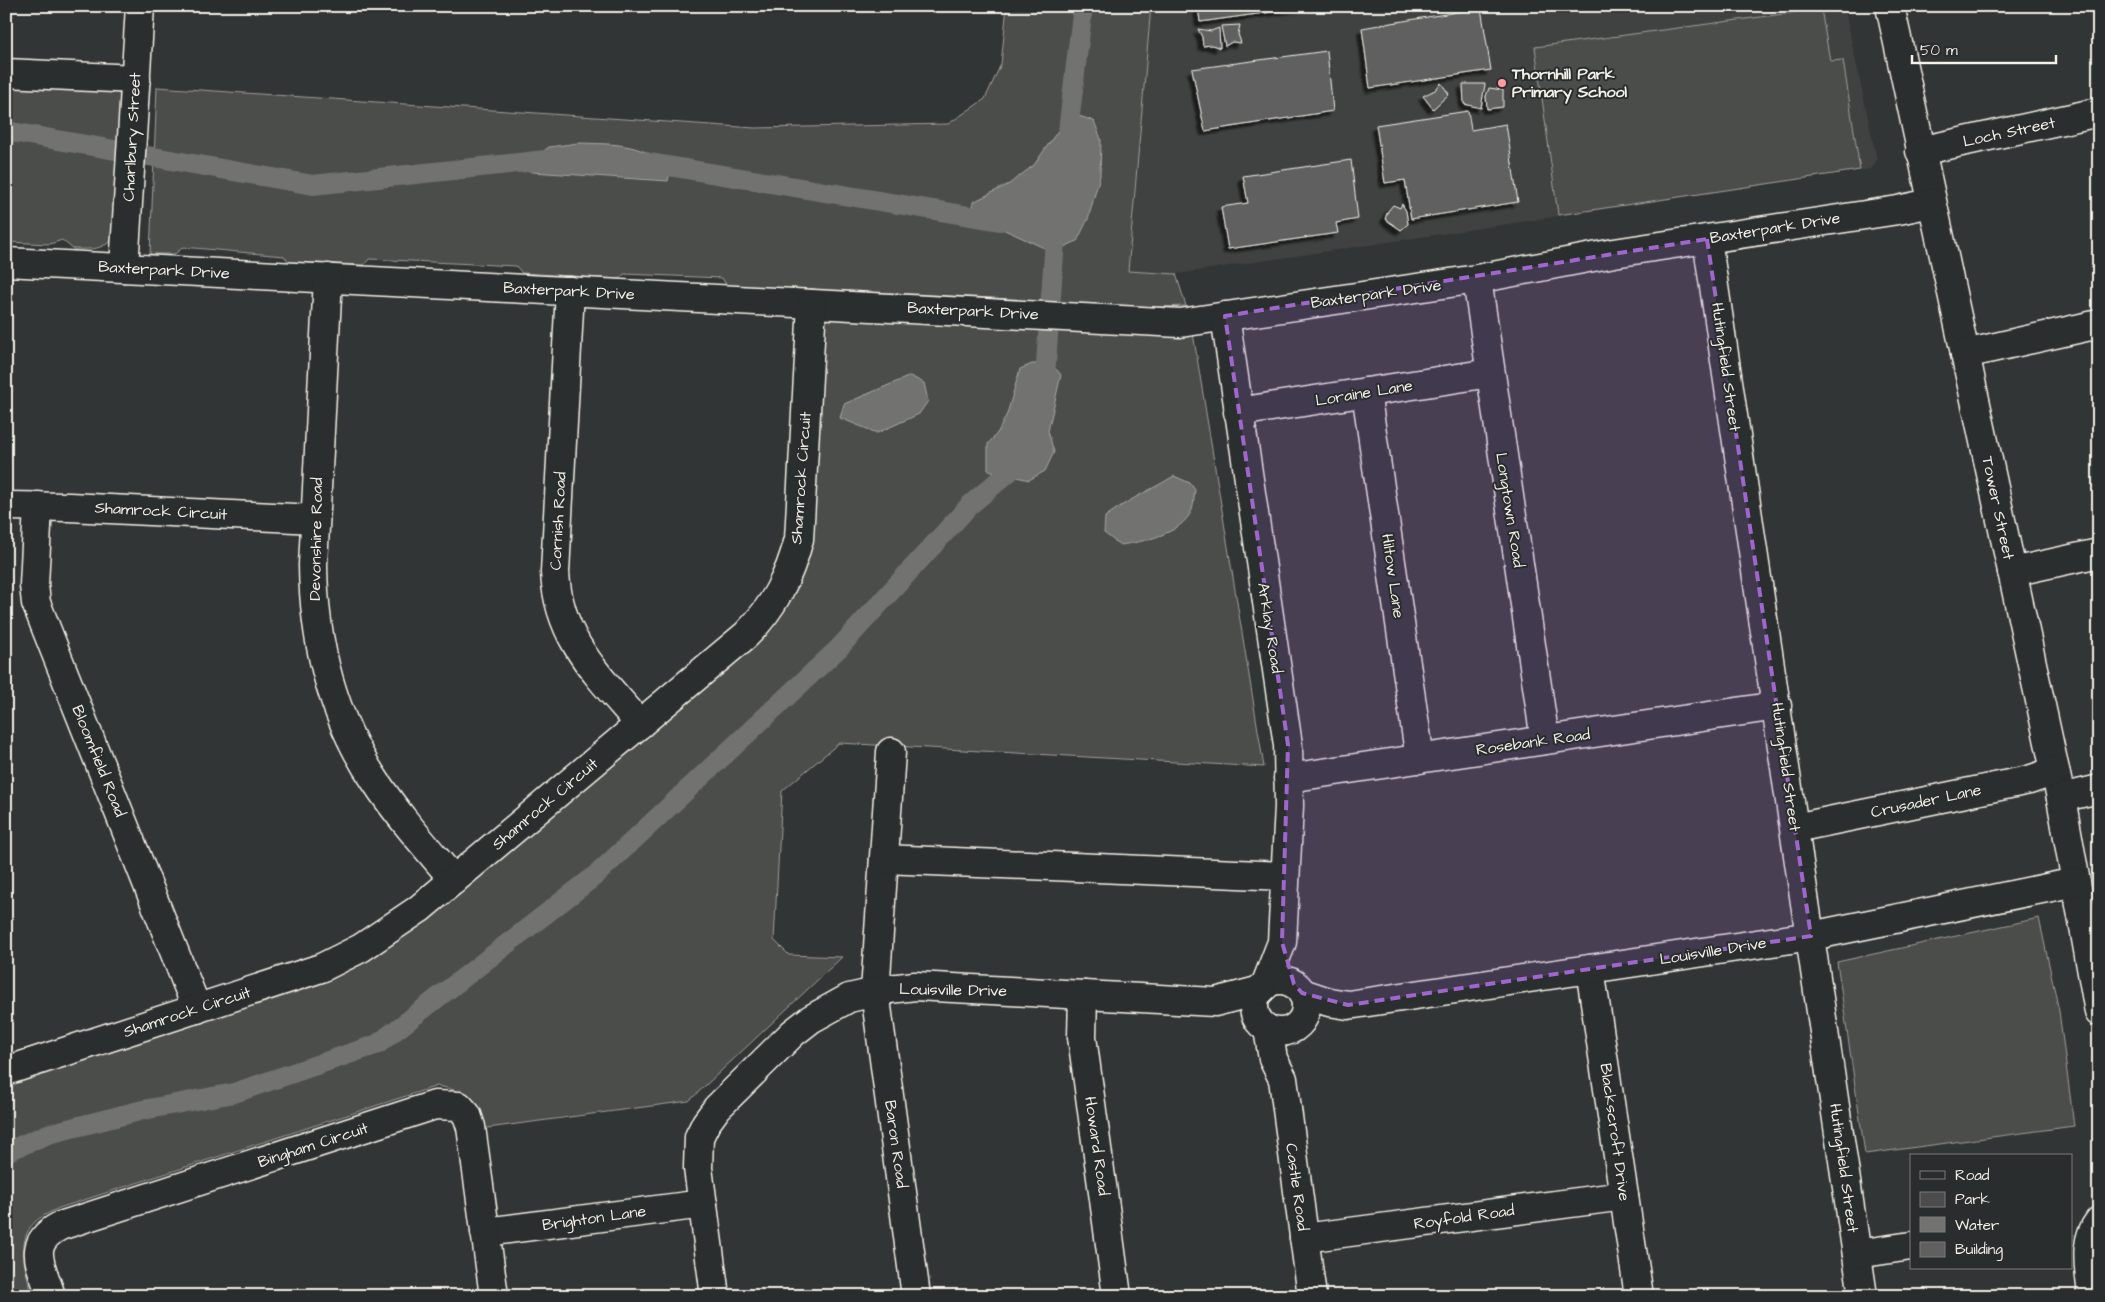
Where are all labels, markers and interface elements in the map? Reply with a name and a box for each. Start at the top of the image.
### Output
scale bar [1912,32,2056,64]
text: 50 m [1920,40,1958,61]
place label: Thornhill Park Primary School [1511,63,1627,104]
street label: Charlbury Street [118,71,147,202]
marker: Thornhill Park Primary School [1496,77,1508,89]
street label: Loch Street [1961,111,2058,153]
street label: Baxterpark Drive [1708,207,1842,249]
street label: Baxterpark Drive [98,256,231,284]
street label: Baxterpark Drive [1309,274,1443,314]
street label: Baxterpark Drive [503,277,636,305]
street label: Baxterpark Drive [907,297,1040,325]
street label: Hutingfield Street [1705,301,1746,434]
street label: Loraine Lane [1314,374,1415,412]
street label: Shamrock Circuit [785,411,817,545]
street label: Longtown Road [1489,451,1530,569]
street label: Tower Street [1976,454,2020,562]
street label: Cornish Road [544,471,572,571]
street label: Devonshire Road [304,477,328,601]
street label: Shamrock Circuit [94,497,228,525]
street label: Hiltow Lane [1376,532,1410,620]
street label: Arklay Road [1251,581,1288,675]
street label: Hutingfield Street [1765,701,1806,834]
street label: Bloomfield Road [67,702,131,820]
street label: Rosebank Road [1474,723,1592,761]
street label: Shamrock Circuit [487,753,603,855]
street label: Crusader Lane [1869,778,1984,823]
street label: Louisville Drive [1658,932,1768,970]
street label: Louisville Drive [899,978,1008,1002]
street label: Shamrock Circuit [120,981,254,1043]
street label: Blackscroft Drive [1594,1062,1636,1203]
street label: Howard Road [1079,1095,1115,1197]
street label: Baron Road [879,1099,913,1189]
street label: Hutingfield Street [1823,1102,1864,1235]
street label: Bingham Circuit [255,1117,372,1174]
street label: Castle Road [1280,1142,1314,1232]
legend [1910,1154,2072,1270]
text: Road [1955,1165,1990,1186]
text: Park [1955,1189,1990,1210]
street label: Royfold Road [1412,1199,1516,1236]
street label: Brighton Lane [541,1200,648,1237]
text: Water [1955,1215,1999,1236]
text: Building [1955,1239,2003,1261]

